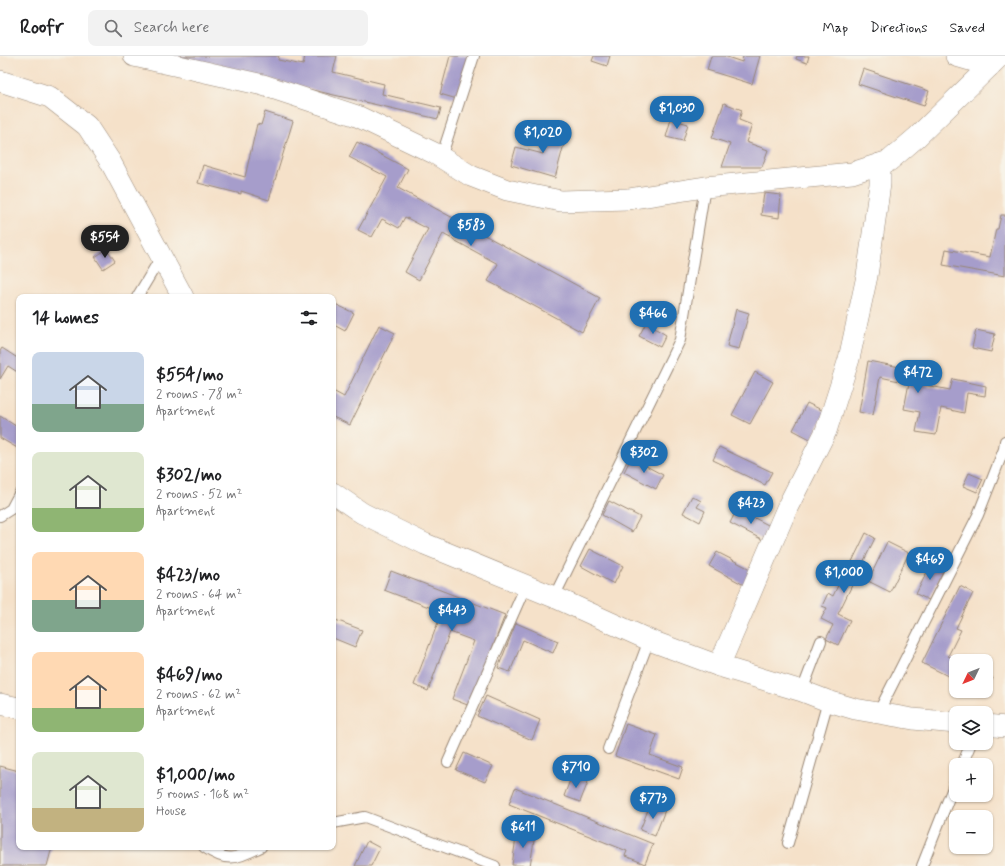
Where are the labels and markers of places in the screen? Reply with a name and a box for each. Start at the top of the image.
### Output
pin: $1,030 [644,96,710,130]
pin: $1,020 [510,120,576,154]
pin: $583 [447,213,495,247]
pin: $554 [81,225,129,259]
pin: $466 [629,301,677,335]
pin: $472 [894,360,942,394]
pin: $302 [620,440,668,474]
pin: $423 [727,491,775,525]
pin: $469 [906,547,954,581]
pin: $1,000 [811,560,877,594]
pin: $443 [428,598,476,632]
pin: $710 [552,755,600,789]
pin: $773 [629,786,677,820]
pin: $611 [499,815,547,849]

